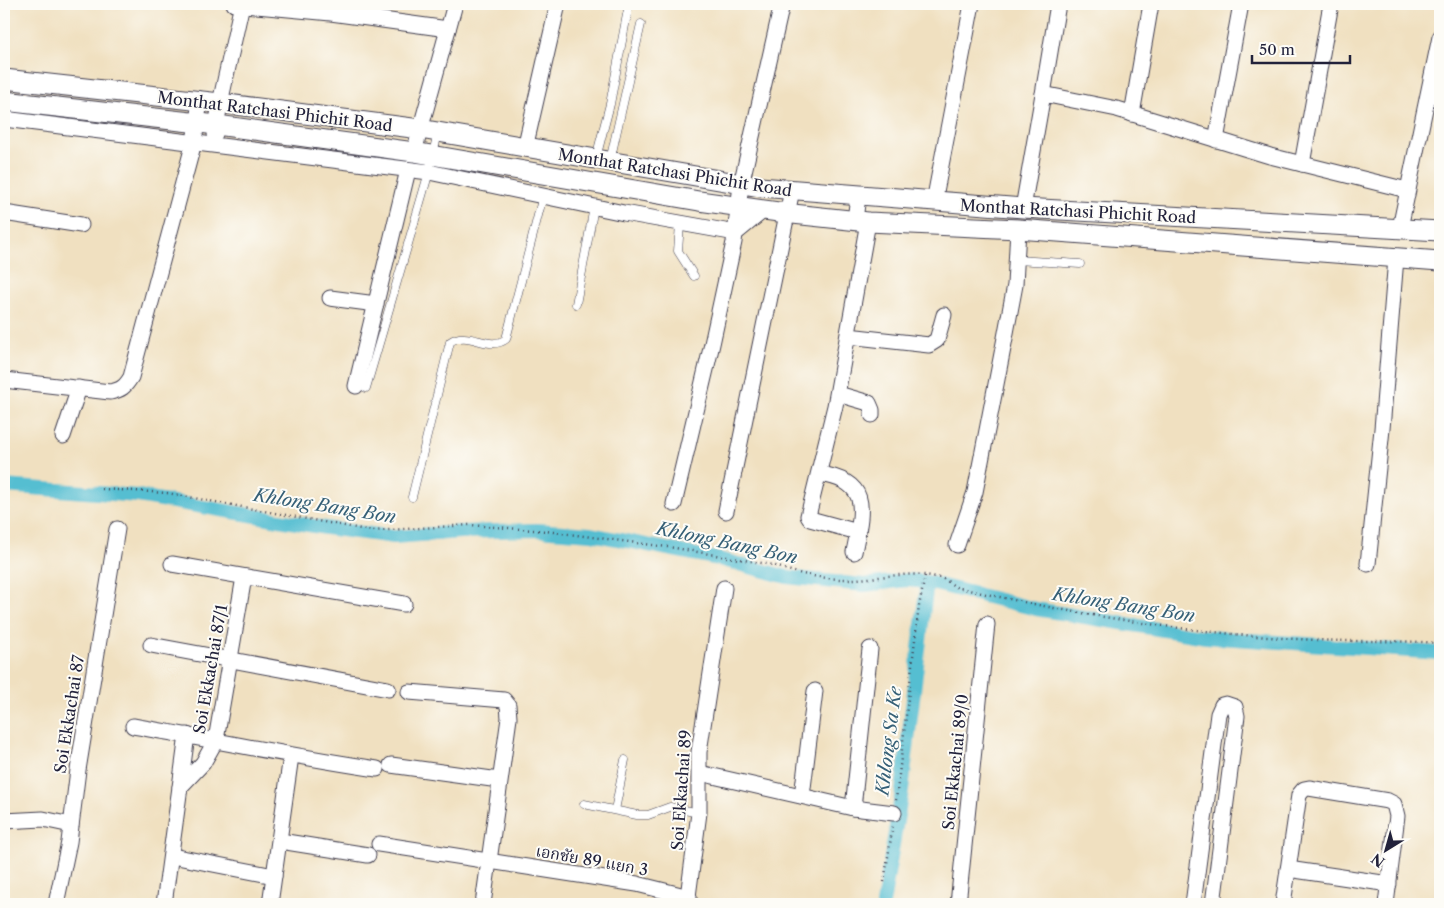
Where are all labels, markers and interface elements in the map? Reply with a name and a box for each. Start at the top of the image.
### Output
scale bar [1252,32,1349,64]
text: 50 m [1259,40,1295,59]
street label: Monthat Ratchasi Phichit Road [156,87,394,135]
street label: Monthat Ratchasi Phichit Road [557,144,794,200]
street label: Monthat Ratchasi Phichit Road [959,195,1197,227]
water label: Khlong Bang Bon [250,484,398,528]
water label: Khlong Bang Bon [652,517,800,569]
water label: Khlong Bang Bon [1049,583,1197,627]
street label: Soi Ekkachai 87/1 [189,602,231,736]
street label: Soi Ekkachai 87 [50,653,88,775]
water label: Khlong Sa Ke [871,684,907,799]
street label: Soi Ekkachai 89/0 [938,693,972,831]
street label: Soi Ekkachai 89 [667,729,695,851]
north arrow [1362,826,1412,876]
street label: เอกชัย 89 แยก 3 [534,840,650,880]
text: N [1368,850,1388,871]

